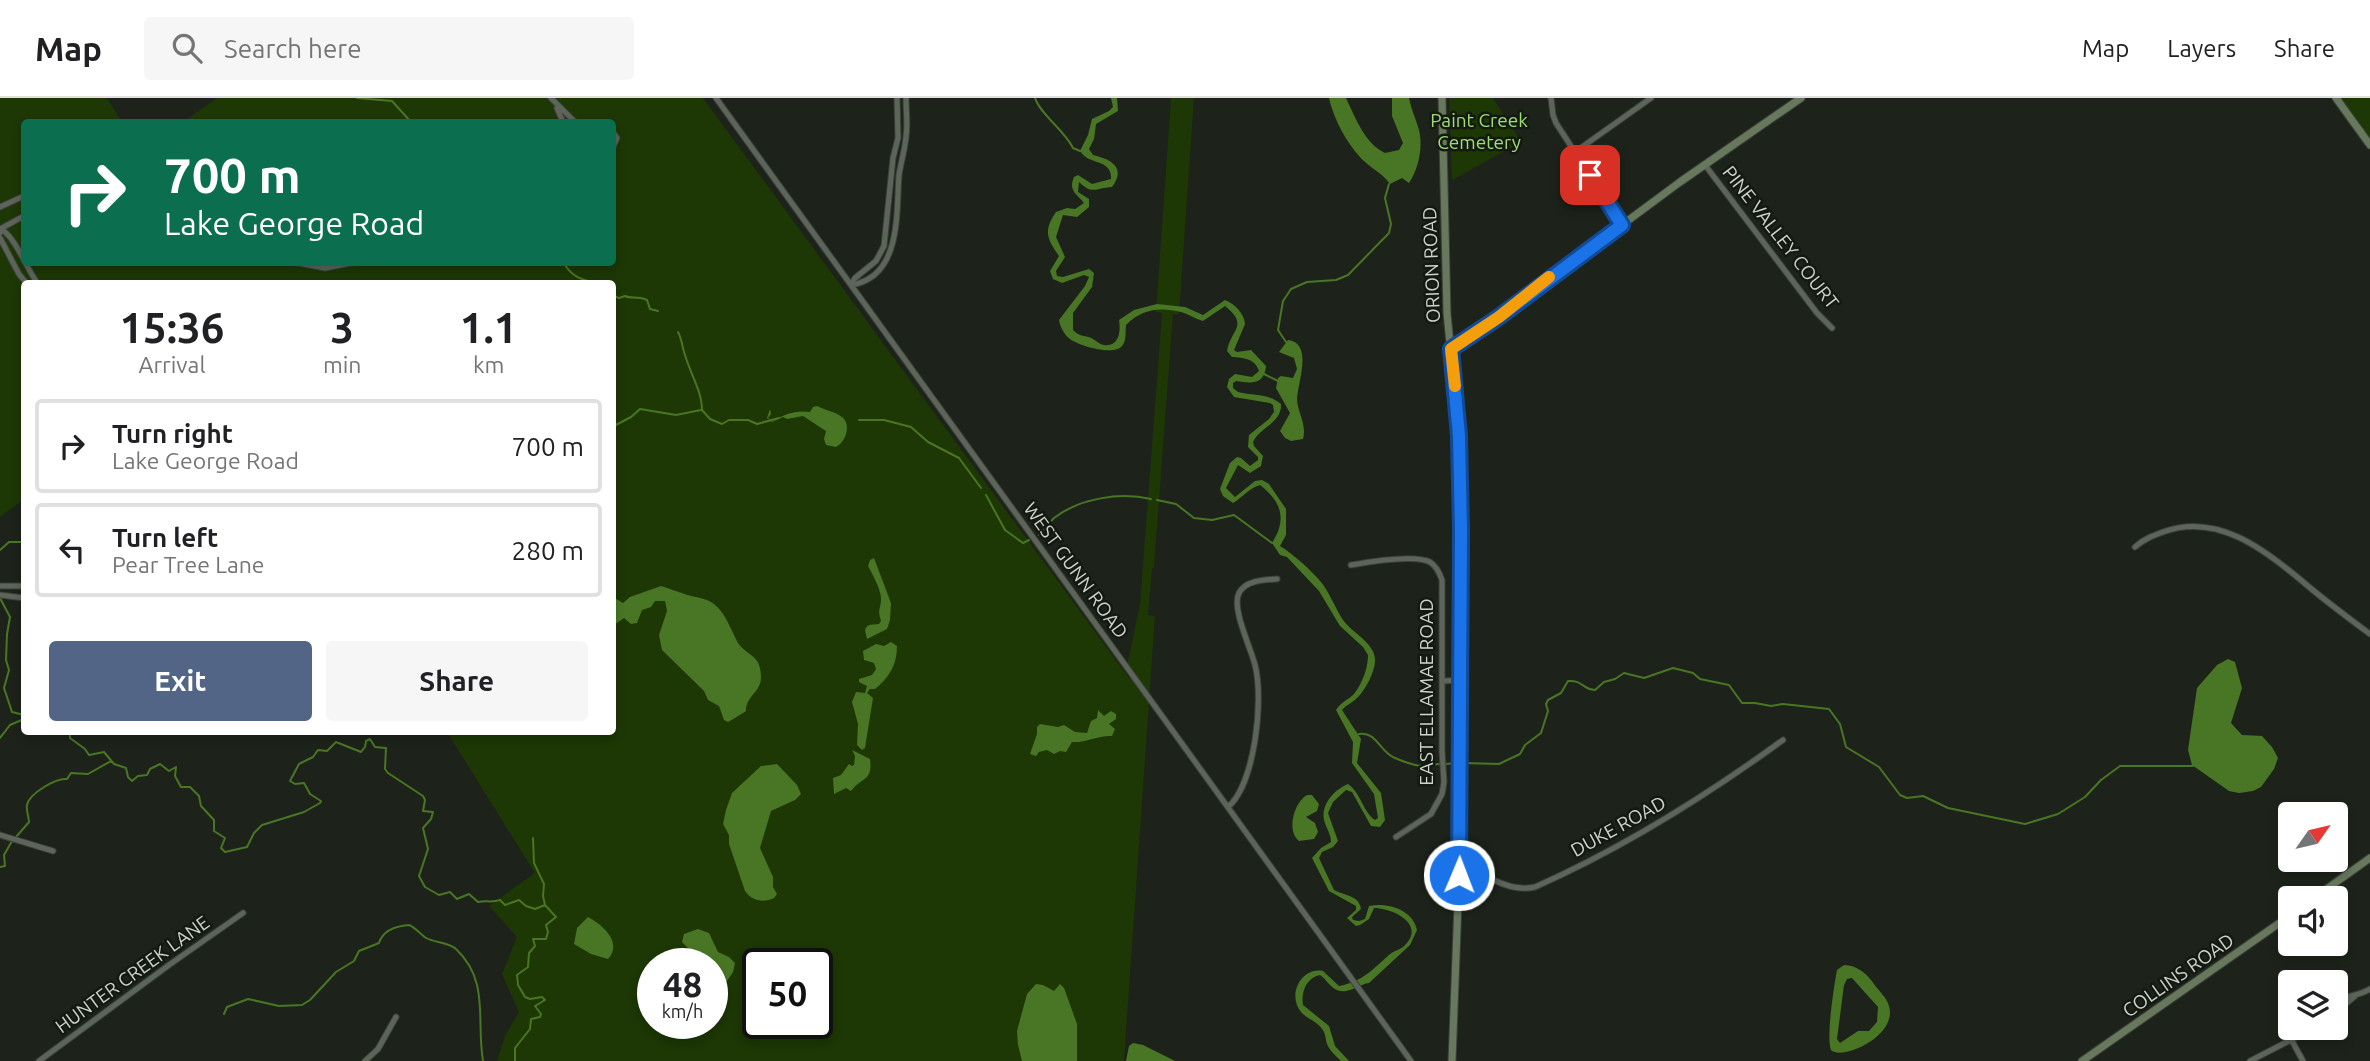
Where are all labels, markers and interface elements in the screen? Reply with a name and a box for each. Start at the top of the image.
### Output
search box [144,17,634,80]
icon: search [168,29,206,67]
text: Map [35,30,102,67]
text: Search here [224,34,362,63]
text: Map [2082,35,2129,62]
text: Layers [2167,35,2236,62]
text: Share [2274,35,2335,62]
park label: Paint Creek Cemetery [1430,109,1528,153]
pin [1560,145,1620,205]
icon: right [49,147,140,238]
text: 700 m [164,147,301,202]
icon: arrive [1571,156,1609,194]
street label: PINE VALLEY COURT [1718,161,1844,313]
text: Lake George Road [164,205,424,241]
street label: ORION ROAD [1418,207,1444,323]
text: 15:36 [119,304,224,351]
text: 3 [330,304,354,351]
text: 1.1 [460,304,518,351]
text: Arrival [138,352,205,377]
text: min [323,352,361,377]
text: km [473,352,504,377]
text: Turn right [112,419,233,448]
icon: right [53,427,91,465]
text: 700 m [512,432,584,461]
text: Lake George Road [112,448,299,473]
street label: WEST GUNN ROAD [1019,498,1133,642]
text: Turn left [112,523,218,552]
icon: left [53,531,91,569]
text: 280 m [512,536,584,565]
text: Pear Tree Lane [112,552,265,577]
street label: EAST ELLAMAE ROAD [1415,598,1437,786]
button: Exit [49,641,312,721]
button: Share [326,641,588,721]
street label: DUKE ROAD [1567,791,1669,861]
north arrow [2278,802,2348,872]
map controls [2278,802,2348,1040]
position arrow [1422,838,1496,912]
button: sound [2278,886,2348,956]
street label: HUNTER CREEK LANE [51,911,213,1037]
street label: COLLINS ROAD [2118,929,2238,1021]
speed limit sign: 50 [742,948,833,1039]
text: 48 [663,964,702,1004]
button: layers [2278,970,2348,1040]
text: km/h [662,1001,703,1021]

